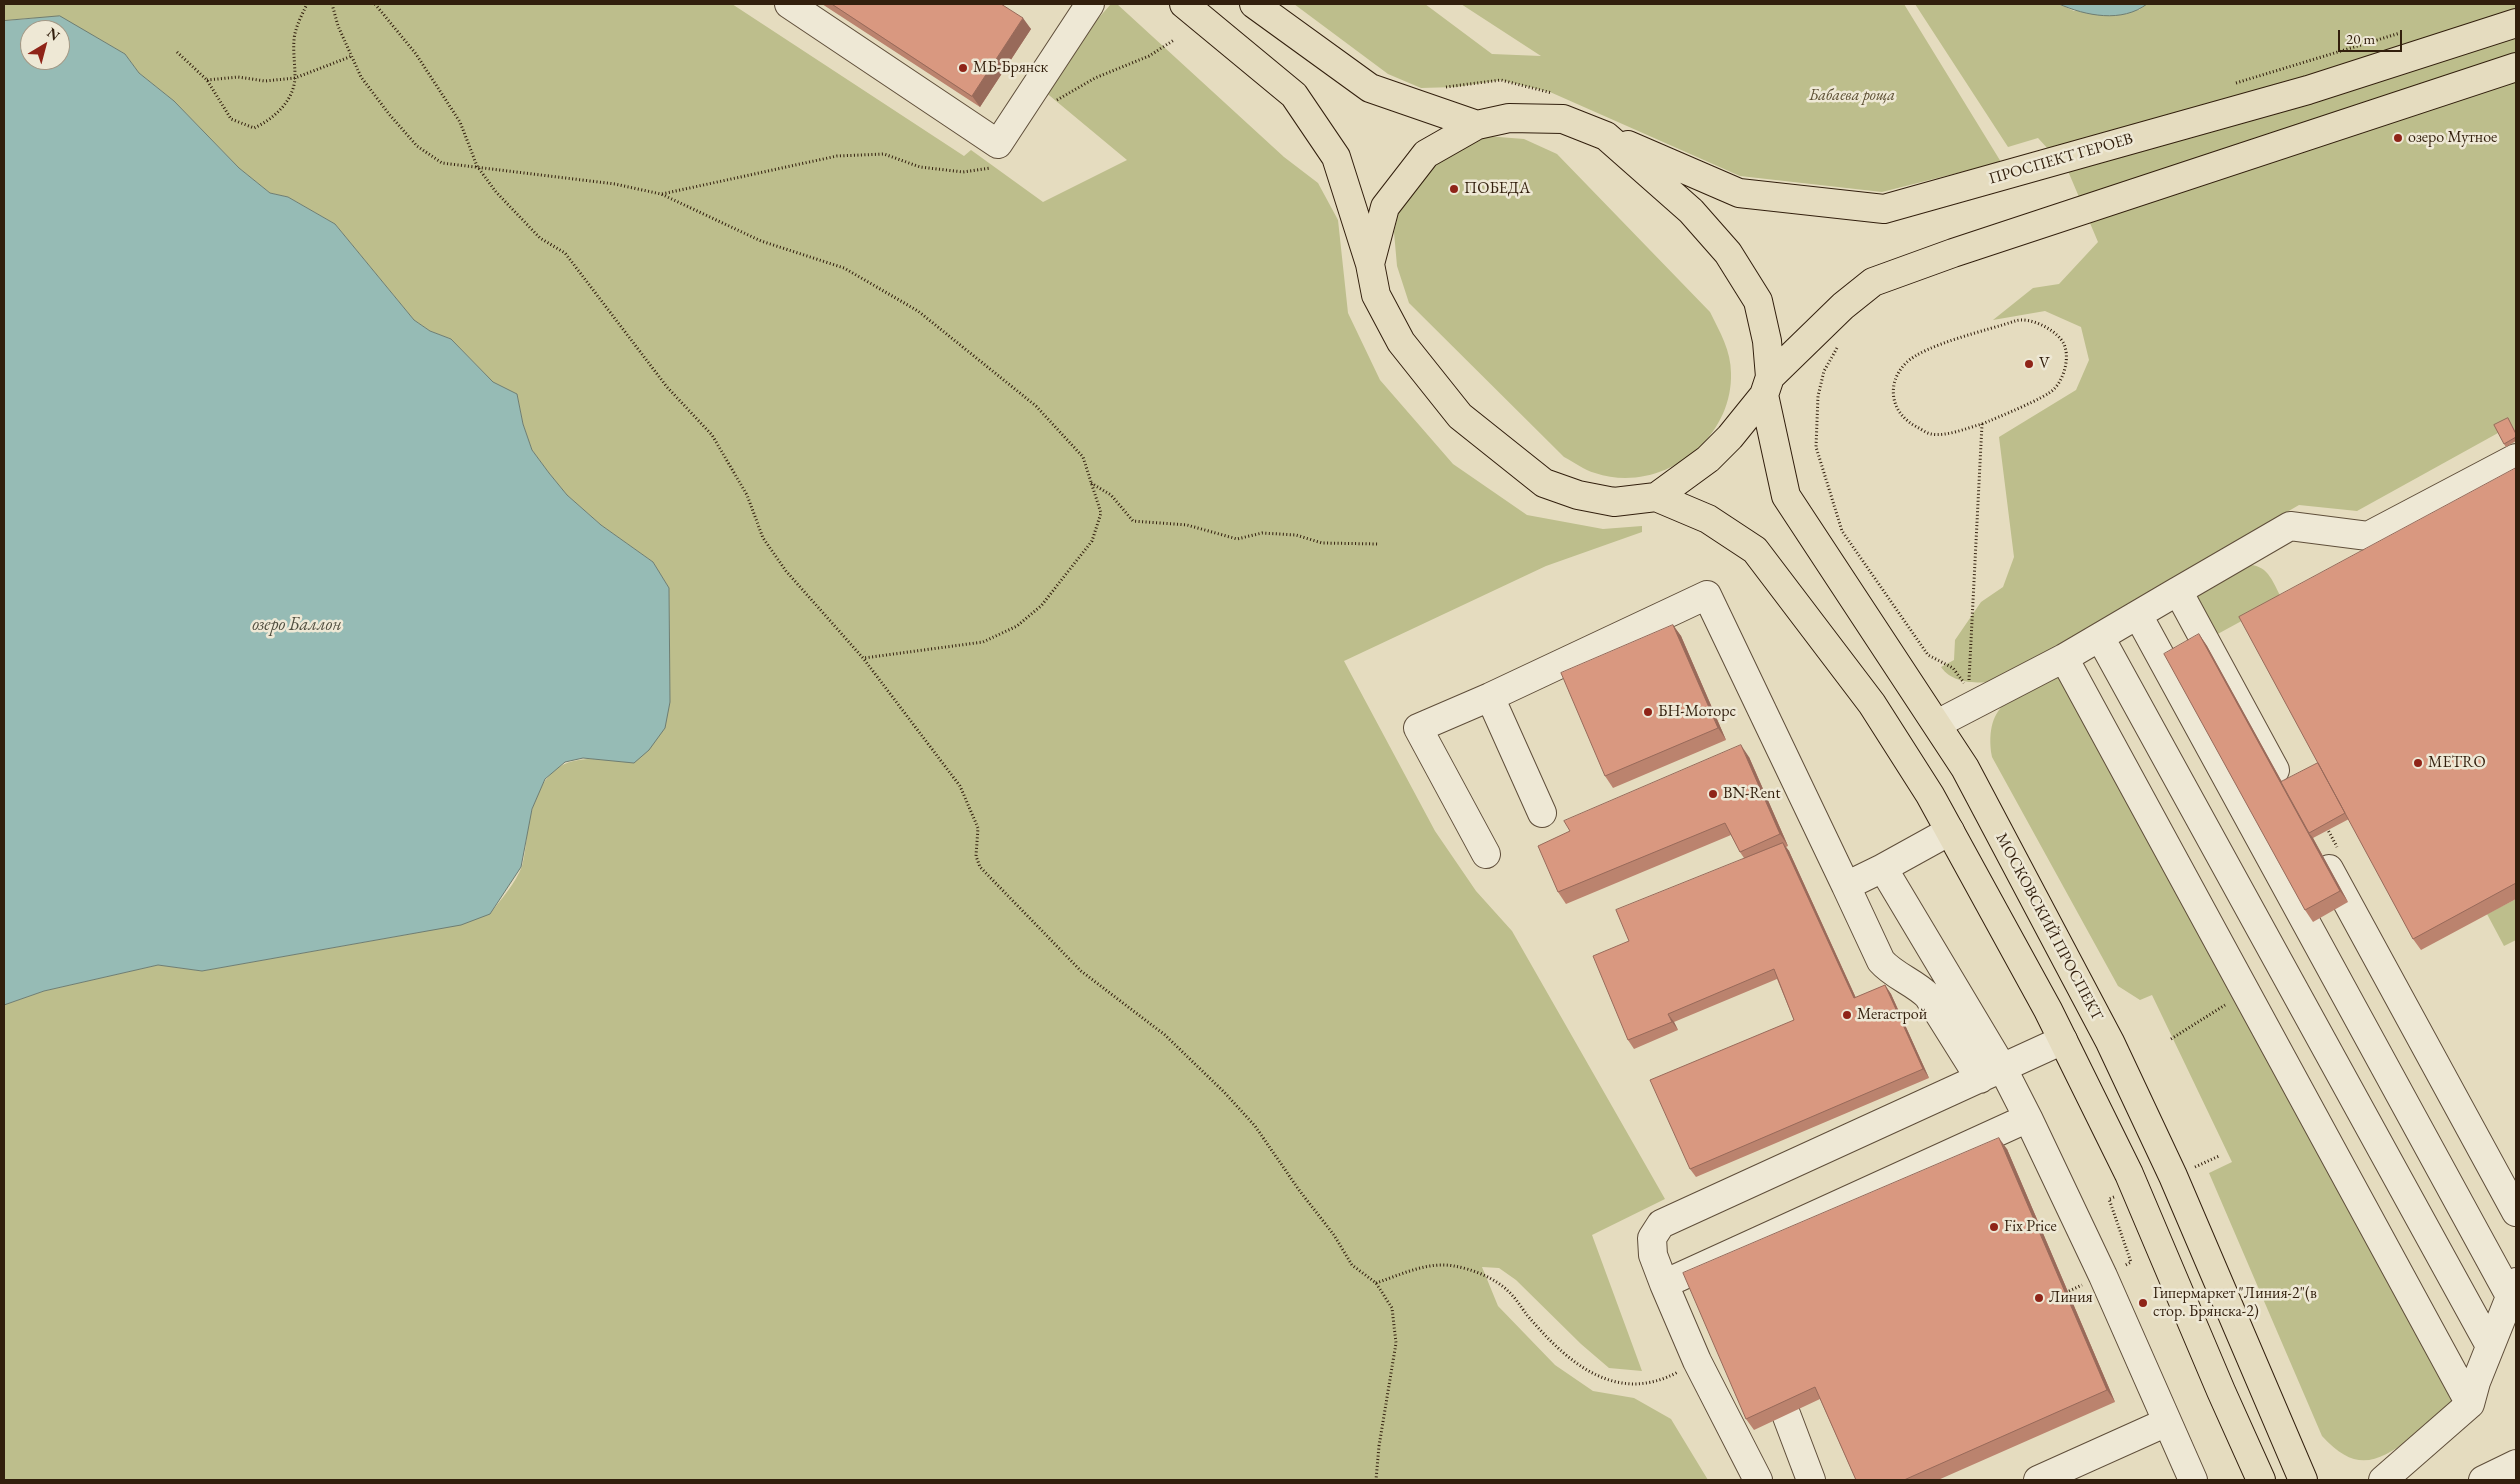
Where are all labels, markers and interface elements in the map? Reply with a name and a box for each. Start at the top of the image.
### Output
north arrow [20,20,70,70]
scale bar [2340,20,2404,52]
text: N [43,23,63,44]
text: 20 m [2346,29,2375,48]
place label: МБ-Брянск [973,58,1048,78]
marker: МБ-Брянск [957,62,969,74]
park label: Бабаева роща [1809,86,1895,106]
place label: озеро Мутное [2408,128,2497,148]
street label: ПРОСПЕКТ ГЕРОЕВ [1987,129,2135,189]
marker: озеро Мутное [2392,132,2404,144]
place label: ПОБЕДА [1464,179,1530,199]
marker: ПОБЕДА [1448,183,1460,195]
place label: V [2039,354,2050,374]
marker: V [2023,358,2035,370]
water label: озеро Баллон [252,614,342,636]
place label: БН-Моторс [1658,702,1736,722]
marker: БН-Моторс [1642,706,1654,718]
place label: METRO [2428,753,2486,773]
marker: METRO [2412,757,2424,769]
place label: BN-Rent [1723,784,1781,804]
marker: BN-Rent [1707,788,1719,800]
street label: МОСКОВСКИЙ ПРОСПЕКТ [1991,830,2107,1024]
place label: Мегастрой [1857,1005,1927,1025]
marker: Мегастрой [1841,1009,1853,1021]
place label: Fix Price [2004,1217,2057,1237]
marker: Fix Price [1988,1221,2000,1233]
place label: Гипермаркет "Линия-2"(в стор. Брянска-2) [2153,1284,2317,1322]
place label: Линия [2049,1288,2093,1308]
marker: Линия [2033,1292,2045,1304]
marker: Гипермаркет "Линия-2"(в стор. Брянска-2) [2137,1297,2149,1309]

